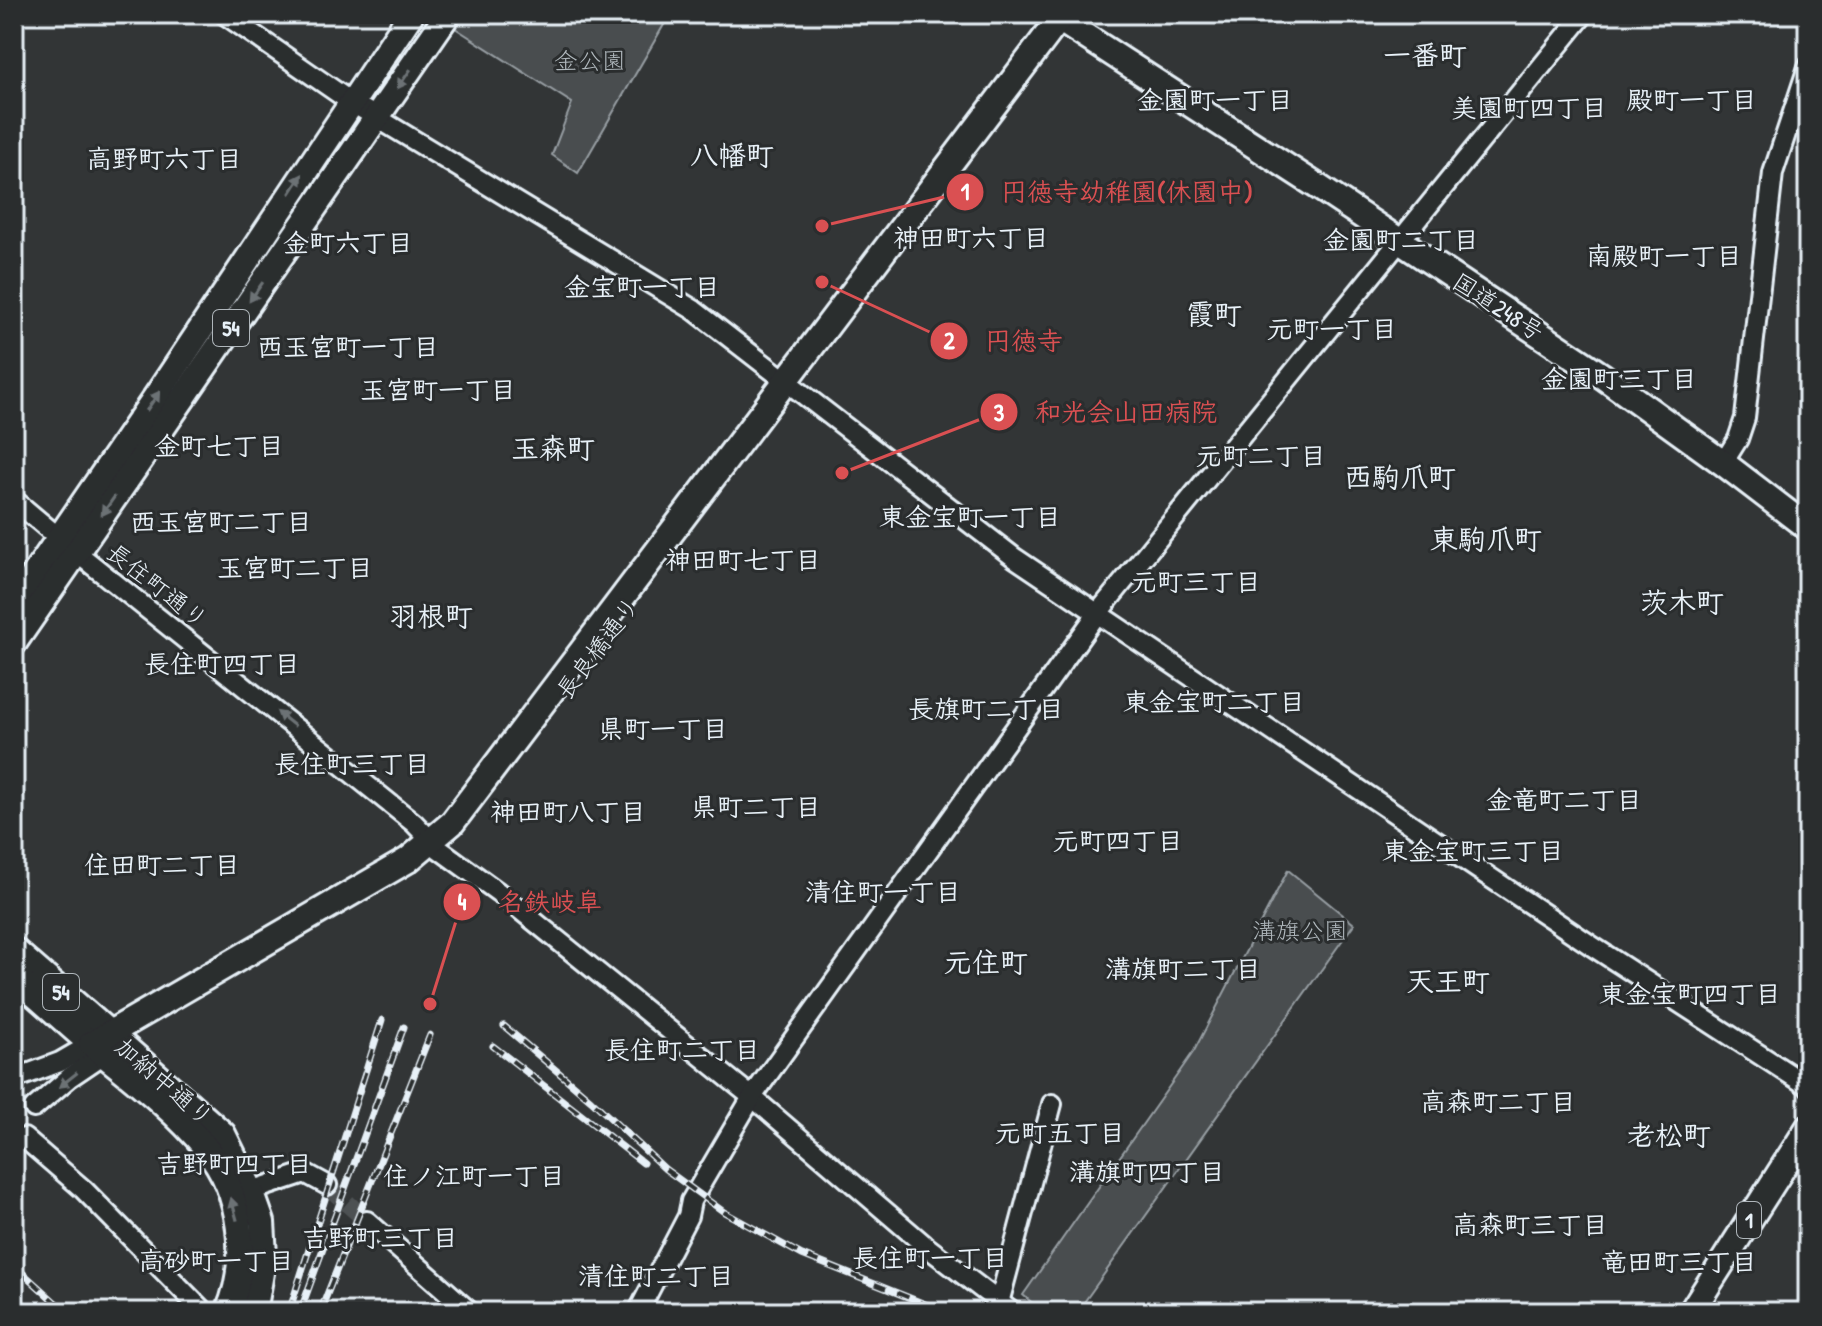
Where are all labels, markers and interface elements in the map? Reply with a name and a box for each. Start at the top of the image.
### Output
district label: 一番町 [1383,36,1467,74]
park label: 金公園 [554,44,626,76]
one-way arrow [397,68,412,89]
district label: 金園町一丁目 [1137,82,1293,117]
district label: 殿町一丁目 [1627,82,1757,117]
district label: 美園町四丁目 [1451,90,1607,125]
district label: 八幡町 [690,136,774,174]
district label: 高野町六丁目 [86,141,242,176]
callout: 円徳寺幼稚園(休園中) [945,167,1269,217]
one-way arrow [289,173,304,194]
text: 円徳寺幼稚園(休園中) [1001,174,1253,209]
text: 1 [961,175,970,207]
district label: 神田町六丁目 [893,220,1049,255]
district label: 金園町二丁目 [1323,222,1479,257]
district label: 金町六丁目 [283,225,413,260]
district label: 南殿町一丁目 [1586,238,1742,273]
street label: 国道248号 [1447,265,1550,348]
district label: 金宝町一丁目 [564,269,720,304]
one-way arrow [249,282,264,303]
district label: 霞町 [1186,295,1242,333]
road number: 54 [213,310,249,346]
district label: 元町一丁目 [1267,311,1397,346]
callout: 円徳寺 [929,316,1079,366]
text: 円徳寺 [985,323,1063,358]
text: 2 [943,324,955,356]
district label: 西玉宮町一丁目 [257,329,439,364]
district label: 金園町三丁目 [1541,361,1697,396]
district label: 玉宮町一丁目 [360,372,516,407]
callout: 和光会山田病院 [979,387,1233,437]
one-way arrow [145,390,160,411]
text: 和光会山田病院 [1035,394,1217,429]
text: 3 [994,396,1005,428]
district label: 金町七丁目 [154,428,284,463]
district label: 玉森町 [511,429,595,467]
district label: 元町二丁目 [1196,438,1326,473]
district label: 西駒爪町 [1344,458,1456,496]
one-way arrow [101,496,116,517]
district label: 東金宝町一丁目 [879,499,1061,534]
district label: 西玉宮町二丁目 [130,504,312,539]
district label: 東駒爪町 [1430,520,1542,558]
street label: 長住町通り [100,536,215,635]
district label: 神田町七丁目 [665,542,821,577]
district label: 玉宮町二丁目 [217,550,373,585]
district label: 元町三丁目 [1131,564,1261,599]
district label: 茨木町 [1640,583,1724,621]
street label: 長良橋通り [548,590,646,705]
district label: 羽根町 [389,597,473,635]
district label: 長住町四丁目 [144,646,300,681]
district label: 東金宝町二丁目 [1123,684,1305,719]
district label: 長旗町二丁目 [908,691,1064,726]
one-way arrow [276,711,296,728]
district label: 県町一丁目 [598,711,728,746]
district label: 長住町三丁目 [274,746,430,781]
district label: 金竜町二丁目 [1486,782,1642,817]
district label: 県町二丁目 [691,789,821,824]
district label: 神田町八丁目 [490,794,646,829]
district label: 元町四丁目 [1053,823,1183,858]
district label: 東金宝町三丁目 [1382,833,1564,868]
district label: 住田町二丁目 [84,847,240,882]
district label: 清住町一丁目 [805,874,961,909]
callout: 名鉄岐阜 [442,877,618,927]
text: 名鉄岐阜 [498,884,602,919]
text: 4 [458,885,467,917]
park label: 溝旗公園 [1252,914,1348,946]
district label: 元住町 [944,943,1028,981]
district label: 溝旗町二丁目 [1105,951,1261,986]
district label: 天王町 [1406,962,1490,1000]
road number: 54 [43,974,79,1010]
district label: 東金宝町四丁目 [1599,976,1781,1011]
street label: 加納中通り [109,1030,220,1133]
district label: 長住町二丁目 [604,1032,760,1067]
one-way arrow [58,1071,78,1087]
district label: 高森町二丁目 [1420,1084,1576,1119]
district label: 元町五丁目 [995,1115,1125,1150]
district label: 老松町 [1627,1116,1711,1154]
district label: 吉野町四丁目 [156,1146,312,1181]
district label: 溝旗町四丁目 [1069,1154,1225,1189]
district label: 住ノ江町一丁目 [383,1158,565,1193]
one-way arrow [227,1196,239,1221]
road number: 1 [1737,1202,1761,1238]
district label: 高森町三丁目 [1452,1207,1608,1242]
district label: 吉野町三丁目 [302,1220,458,1255]
district label: 長住町一丁目 [852,1240,1008,1275]
district label: 高砂町一丁目 [138,1243,294,1278]
district label: 竜田町三丁目 [1601,1244,1757,1279]
district label: 清住町二丁目 [578,1258,734,1293]

